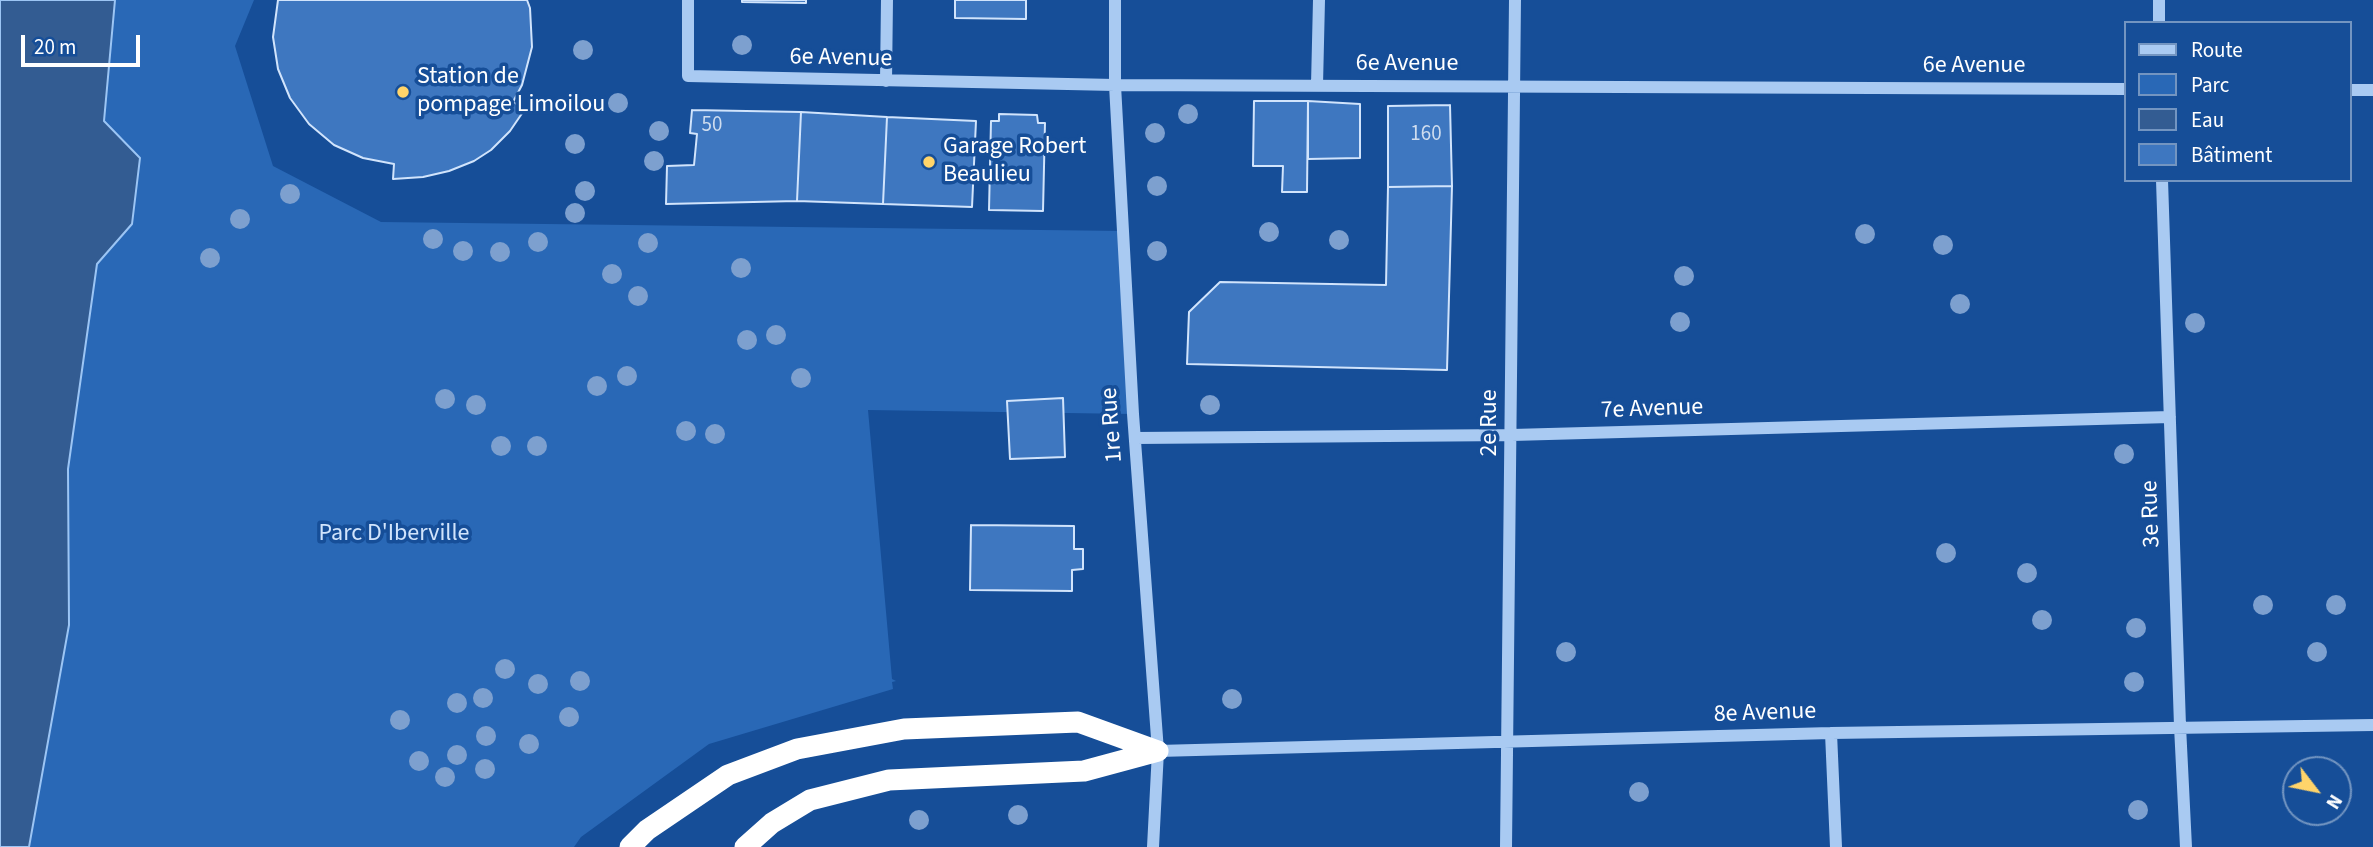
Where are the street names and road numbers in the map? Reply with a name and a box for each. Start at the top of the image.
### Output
street label: 6e Avenue [789,44,893,74]
street label: 6e Avenue [1356,51,1458,79]
street label: 6e Avenue [1923,53,2025,81]
street label: 1re Rue [1096,386,1130,464]
street label: 2e Rue [1477,389,1505,457]
street label: 7e Avenue [1600,394,1704,426]
street label: 3e Rue [2136,480,2168,548]
street label: 8e Avenue [1713,698,1817,730]

